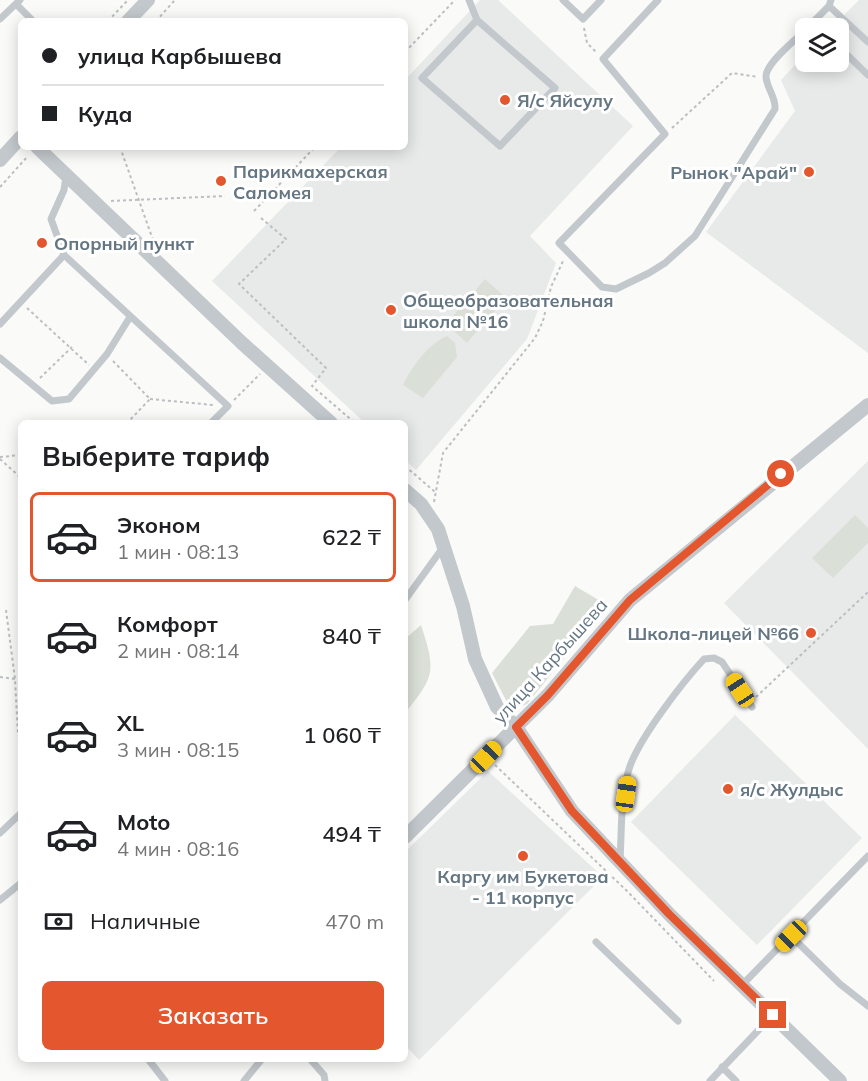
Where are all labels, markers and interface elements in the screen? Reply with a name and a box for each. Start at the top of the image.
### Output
map controls [795,18,849,72]
button: layers [795,18,849,72]
text: улица Карбышева [78,42,282,70]
place label: Я/c Яйсулу [517,89,613,112]
marker: Я/c Яйсулу [498,93,512,107]
text: Куда [78,100,132,128]
place label: Парикмахерская Саломея [233,160,388,204]
place label: Рынок "Арай" [670,161,797,184]
marker: Рынок "Арай" [802,165,816,179]
marker: Парикмахерская Саломея [214,174,228,188]
place label: Опорный пункт [54,232,194,255]
marker: Опорный пункт [35,236,49,250]
place label: Общеобразовательная школа №16 [403,289,614,333]
marker: Общеобразовательная школа №16 [384,303,398,317]
text: Выберите тариф [42,439,270,473]
route start [767,460,794,487]
icon: car [45,510,99,564]
text: Эконом [117,511,201,539]
text: 622 ₸ [322,523,381,551]
text: 1 мин · 08:13 [117,539,239,564]
street label: улица Карбышева [488,594,612,728]
icon: car [45,609,99,663]
text: Комфорт [117,610,218,638]
text: 840 ₸ [322,622,381,650]
place label: Школа-лицей №66 [627,622,799,645]
marker: Школа-лицей №66 [804,626,818,640]
text: 2 мин · 08:14 [117,638,239,663]
car [723,670,757,710]
icon: car [45,708,99,762]
text: XL [117,709,144,737]
text: 1 060 ₸ [303,721,381,749]
text: 3 мин · 08:15 [117,737,239,762]
car [467,738,505,776]
car [615,775,637,813]
place label: я/c Жулдыс [740,778,844,801]
marker: я/c Жулдыс [721,782,735,796]
icon: car [45,807,99,861]
text: Moto [117,808,170,836]
text: 494 ₸ [322,820,381,848]
text: 4 мин · 08:16 [117,836,239,861]
marker: Каргу им Букетова - 11 корпус [516,849,530,863]
place label: Каргу им Букетова - 11 корпус [437,865,609,909]
icon: cash [42,905,75,938]
text: Наличные [90,907,200,935]
text: 470 m [325,909,384,934]
car [772,917,810,955]
button: Заказать [42,981,384,1050]
route end [759,1001,786,1028]

